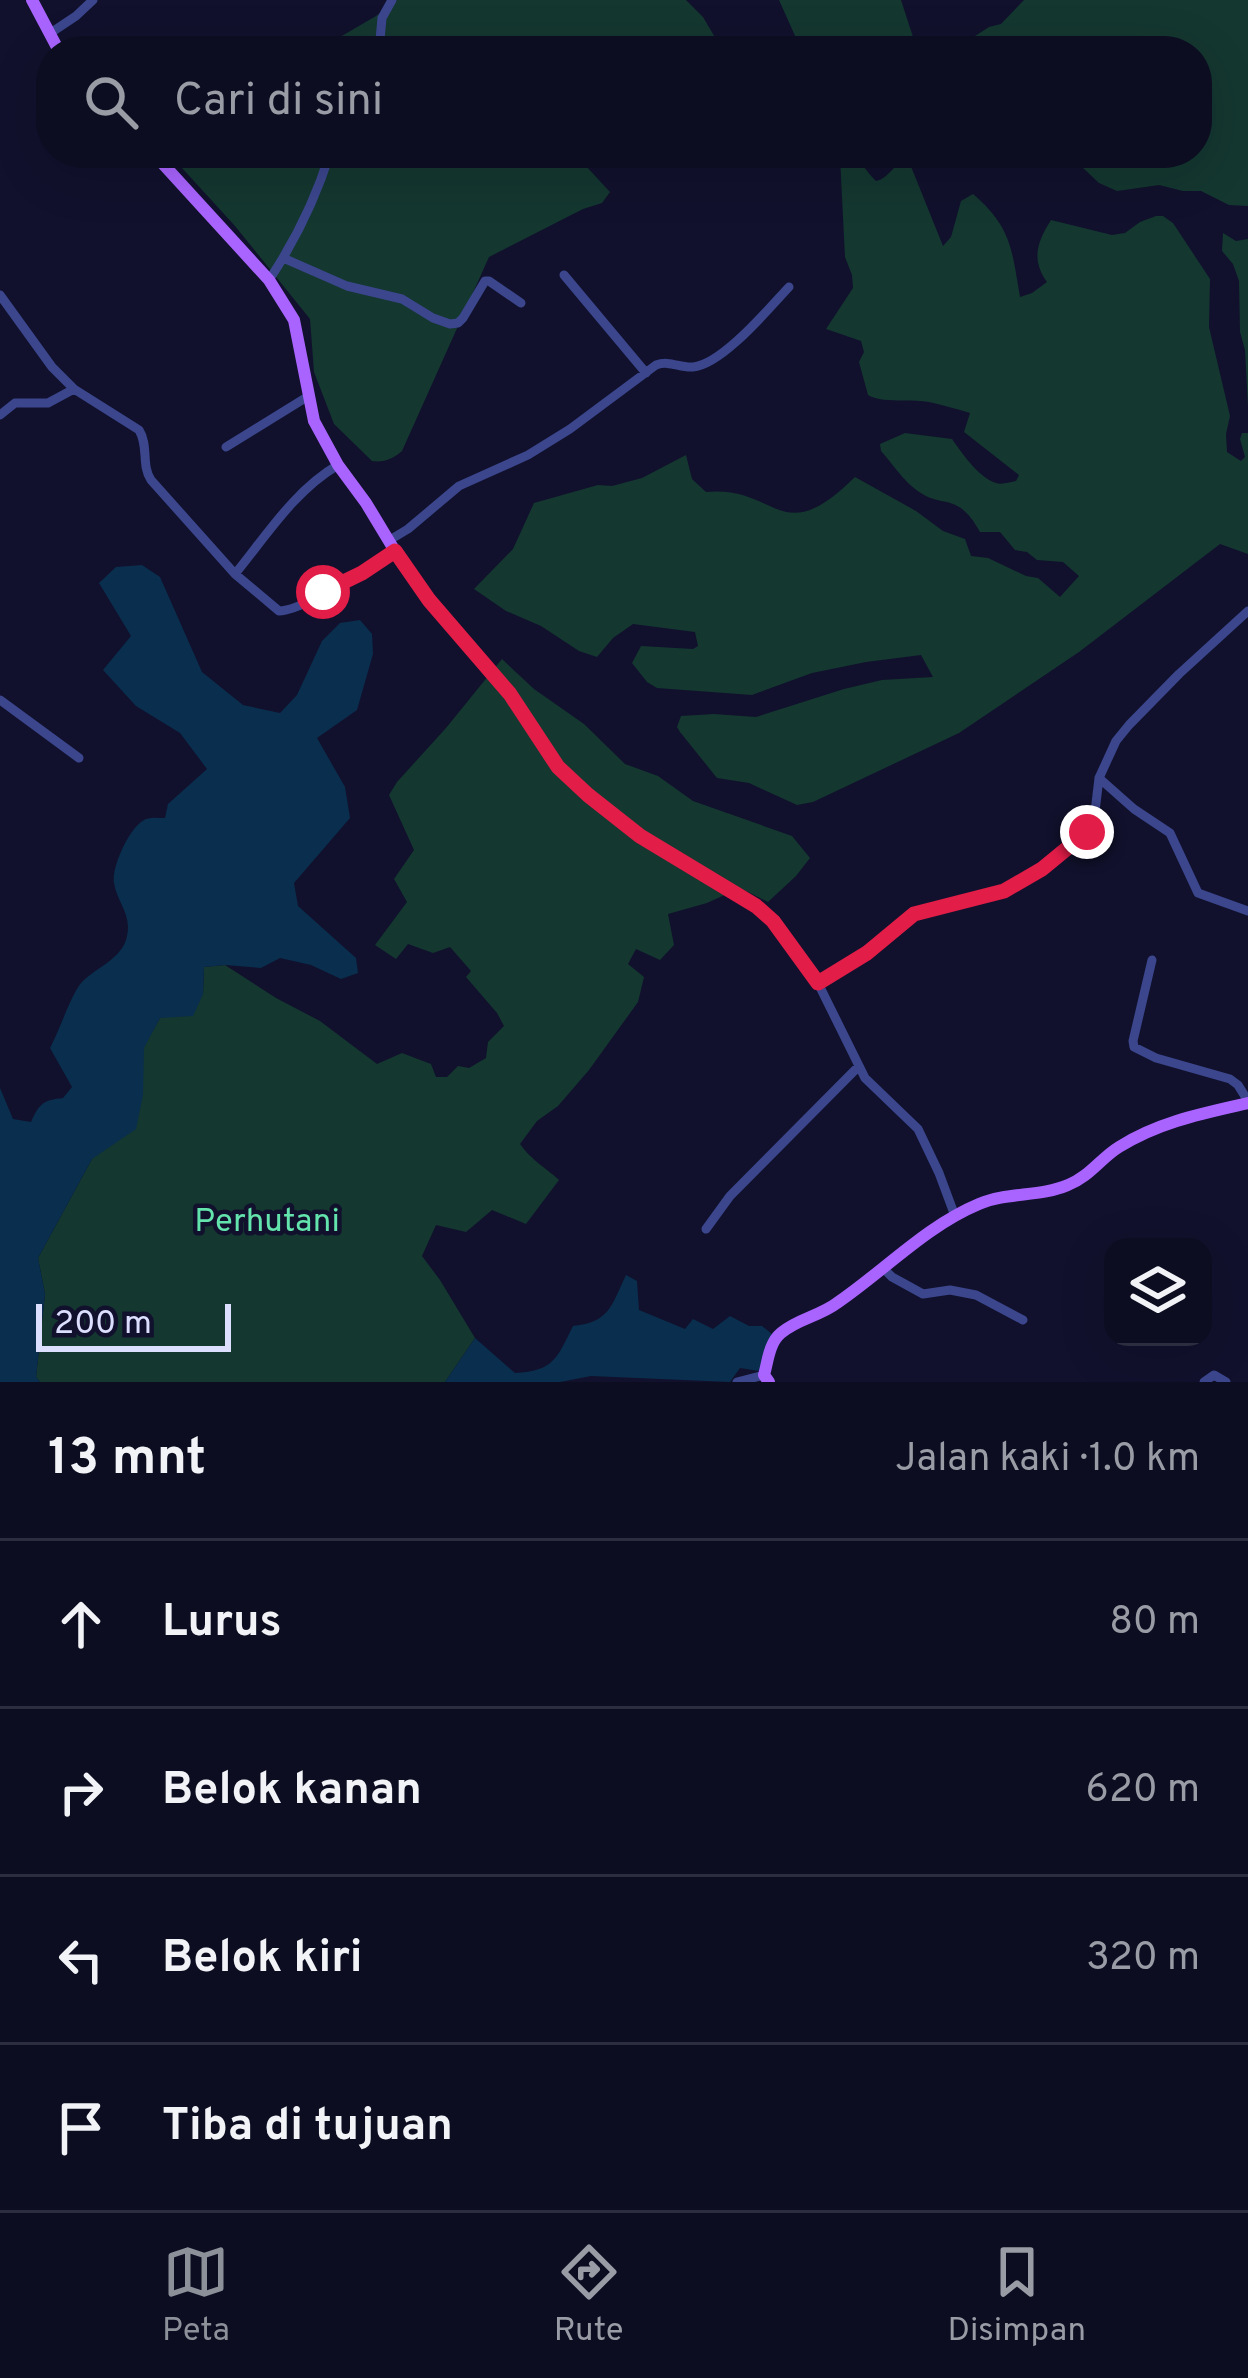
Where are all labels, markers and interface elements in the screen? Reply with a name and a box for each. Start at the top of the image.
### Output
search box [36,36,1212,168]
icon: search [78,69,144,135]
text: Cari di sini [174,74,383,131]
route start [296,565,350,619]
route end [1060,805,1114,859]
park label: Perhutani [194,1202,340,1244]
map controls [1104,1238,1212,1346]
button: layers [1104,1238,1212,1346]
scale bar [36,1298,231,1351]
text: 200 m [54,1304,152,1346]
text: 13 mnt [48,1428,206,1493]
text: Jalan kaki · 1.0 km [895,1436,1200,1485]
icon: ahead [48,1591,114,1657]
text: Lurus [162,1595,282,1652]
text: 80 m [1109,1599,1200,1648]
icon: right [48,1759,114,1825]
text: Belok kanan [162,1763,422,1820]
text: 620 m [1086,1767,1200,1816]
icon: left [48,1927,114,1993]
text: Belok kiri [162,1931,363,1988]
text: 320 m [1086,1935,1200,1984]
icon: arrive [48,2095,114,2161]
text: Tiba di tujuan [162,2099,453,2156]
tab: Peta [162,2239,230,2353]
tab: Rute [554,2239,624,2353]
tab: Disimpan [947,2239,1086,2353]

